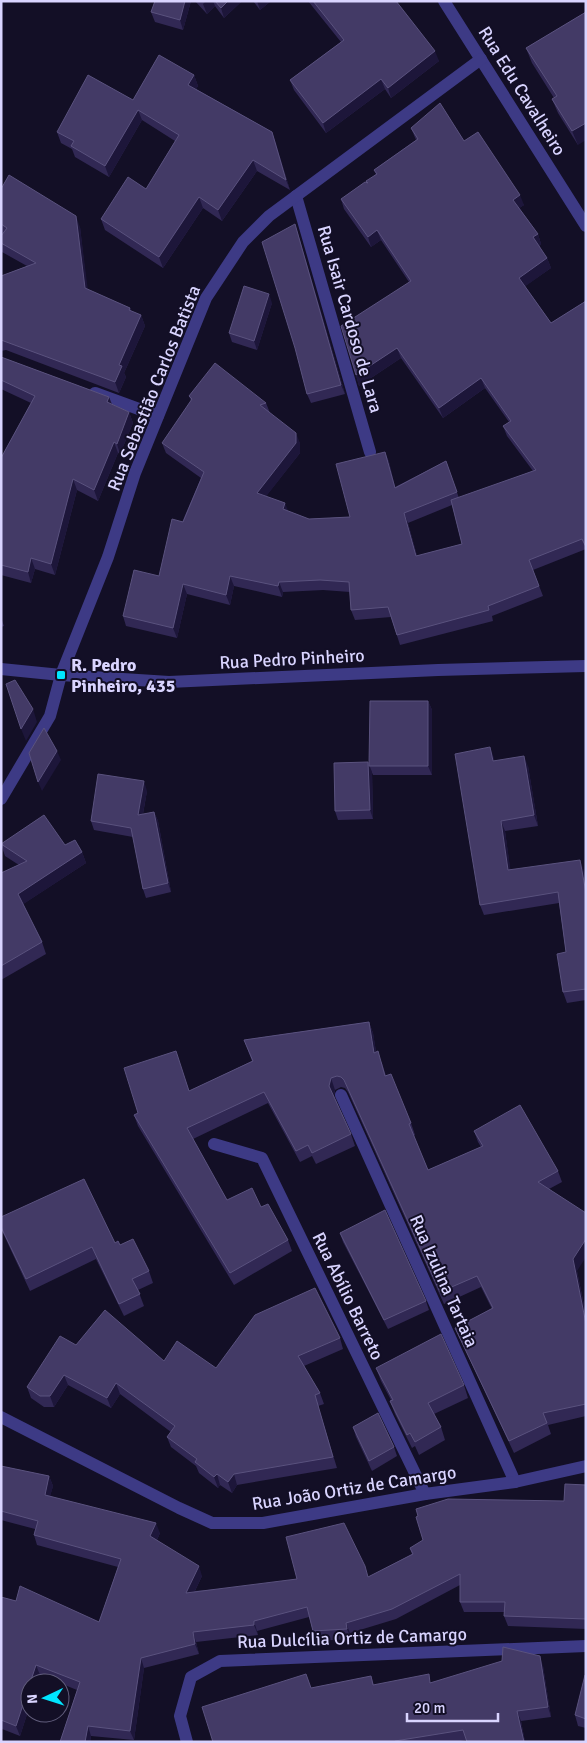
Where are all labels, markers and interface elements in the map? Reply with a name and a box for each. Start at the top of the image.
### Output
street label: Rua Edu Cavalheiro [473,22,571,160]
street label: Rua Isair Cardoso de Lara [313,223,387,415]
street label: Rua Sebastião Carlos Batista [103,282,205,494]
street label: Rua Pedro Pinheiro [219,644,365,674]
place label: R. Pedro Pinheiro, 435 [71,654,175,697]
marker: R. Pedro Pinheiro, 435 [55,669,67,681]
street label: Rua Izulina Tartaia [405,1211,483,1351]
street label: Rua Abílio Barreto [308,1228,388,1364]
street label: Rua João Ortiz de Camargo [250,1461,458,1515]
street label: Rua Dulcília Ortiz de Camargo [237,1623,467,1653]
north arrow [20,1673,70,1723]
scale bar [407,1690,498,1722]
text: N [24,1693,41,1704]
text: 20 m [414,1699,445,1717]

